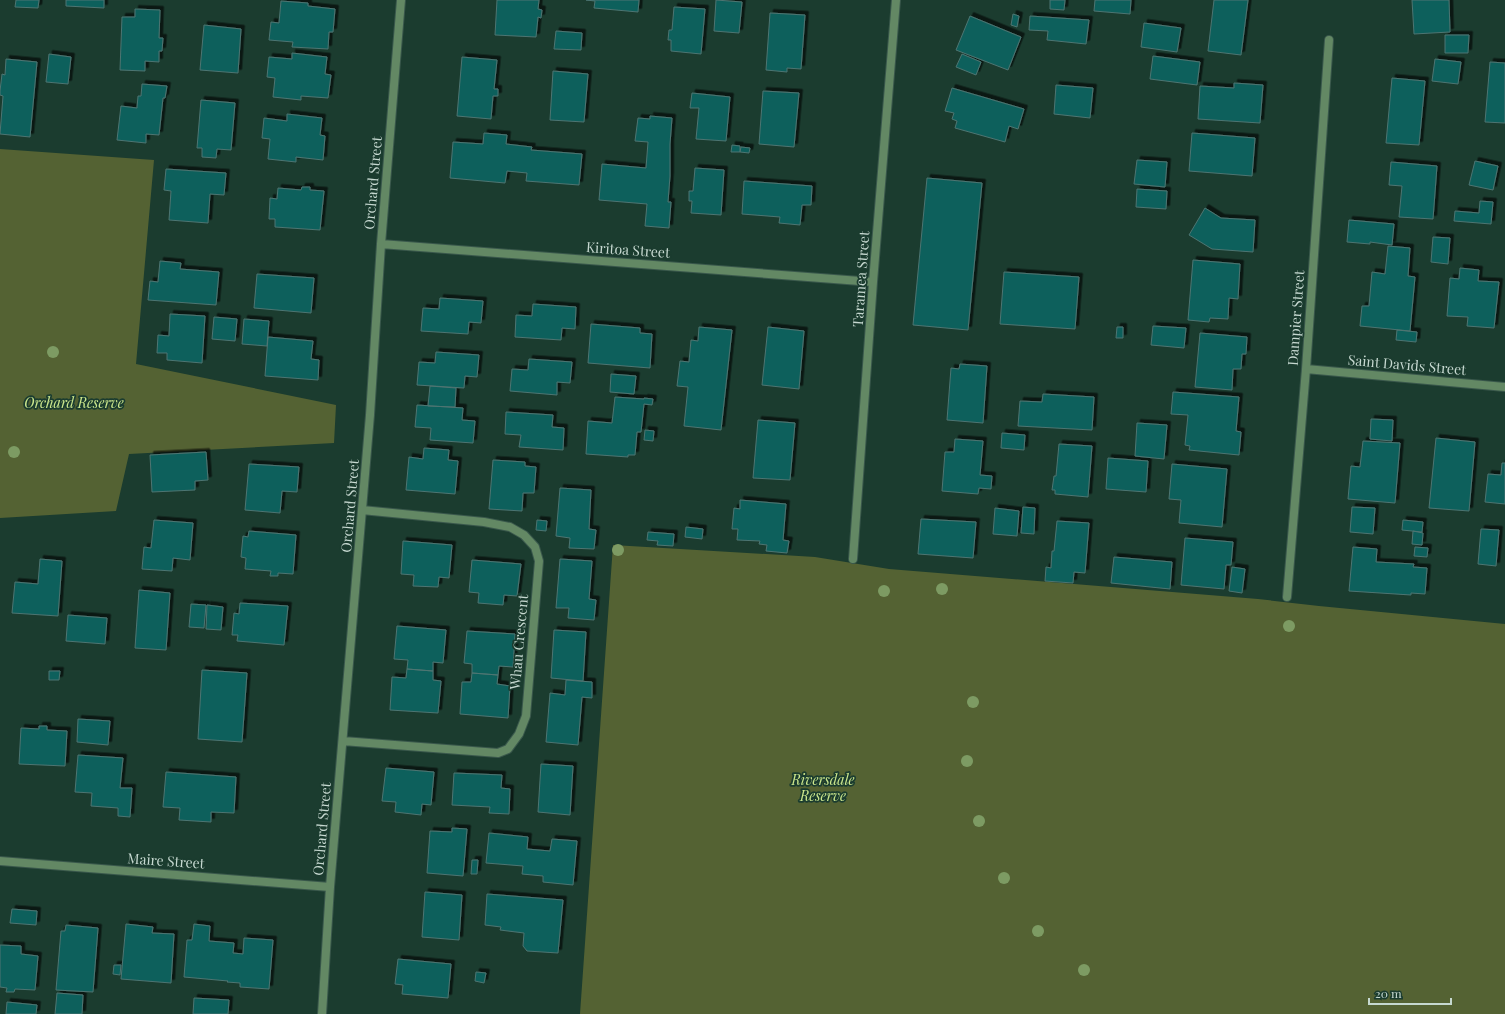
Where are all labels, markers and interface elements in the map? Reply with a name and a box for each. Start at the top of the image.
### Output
street label: Orchard Street [359,135,386,230]
street label: Taramea Street [848,229,873,328]
street label: Kiritoa Street [585,237,672,262]
street label: Dampier Street [1283,268,1308,366]
street label: Saint Davids Street [1347,350,1468,379]
park label: Orchard Reserve [24,393,124,412]
street label: Orchard Street [336,458,363,553]
street label: Whau Crescent [505,593,532,691]
park label: Riversdale Reserve [790,770,855,805]
street label: Orchard Street [308,781,335,876]
street label: Maire Street [127,848,206,873]
scale bar [1369,980,1451,1006]
text: 20 m [1375,985,1402,1001]

